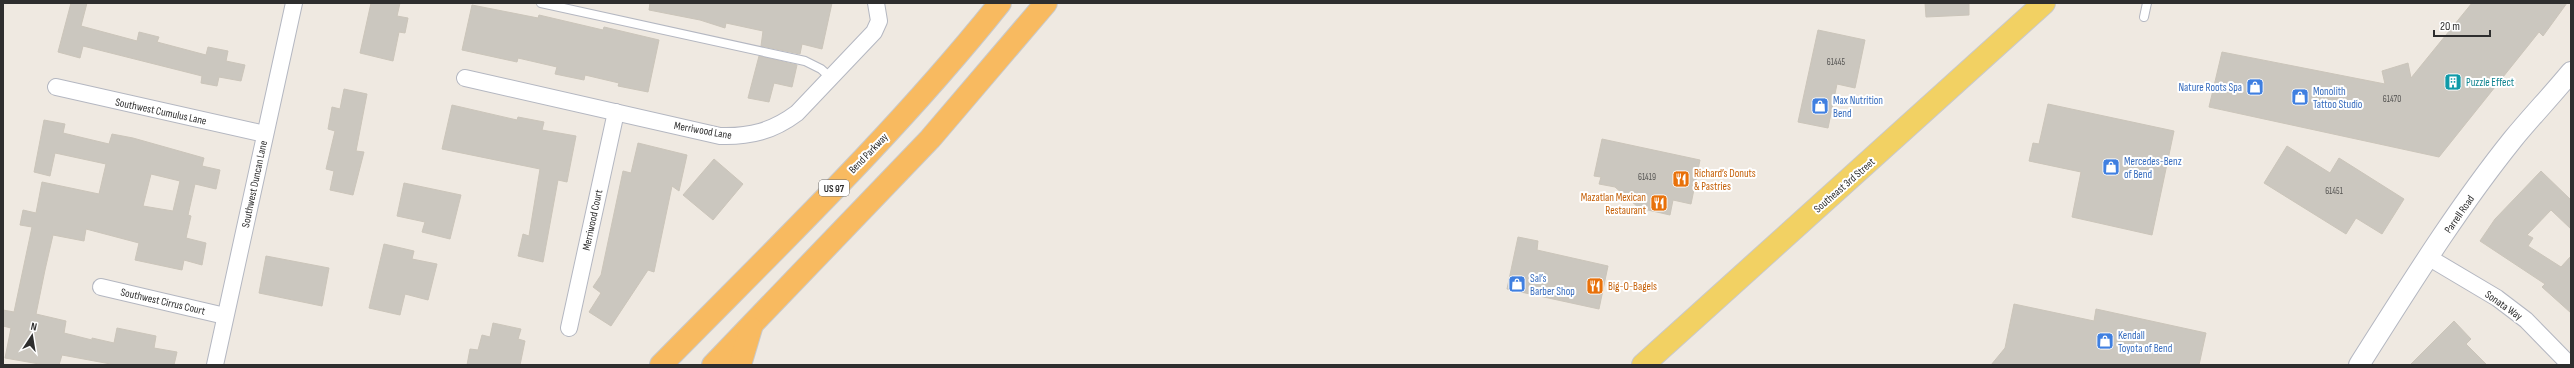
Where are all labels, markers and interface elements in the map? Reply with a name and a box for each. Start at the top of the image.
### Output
scale bar [2434,12,2490,38]
text: 20 m [2440,19,2460,34]
house number: 61445 [1827,57,1846,68]
building icon: Puzzle Effect [2443,72,2463,92]
place label: Puzzle Effect [2466,76,2515,89]
shop icon: Nature Roots Spa [2245,77,2265,97]
place label: Nature Roots Spa [2179,81,2242,94]
place label: Monolith Tattoo Studio [2313,85,2363,111]
shop icon: Monolith Tattoo Studio [2290,87,2310,107]
place label: Max Nutrition Bend [1833,94,1883,120]
house number: 61470 [2383,94,2401,105]
street label: Southwest Cumulus Lane [114,95,208,128]
shop icon: Max Nutrition Bend [1810,96,1830,116]
street label: Merriwood Lane [673,119,733,142]
street label: Bend Parkway [846,130,891,176]
street label: Southwest Duncan Lane [239,139,270,229]
street label: Southeast 3rd Street [1811,155,1878,215]
place label: Mercedes-Benz of Bend [2124,155,2182,181]
shop icon: Mercedes-Benz of Bend [2101,157,2121,177]
place label: Richard’s Donuts & Pastries [1694,167,1756,193]
restaurant icon: Richard’s Donuts & Pastries [1671,169,1691,189]
house number: 61419 [1638,172,1656,183]
road number: US 97 [819,180,849,196]
house number: 61451 [2325,186,2344,197]
street label: Merriwood Court [580,188,605,252]
place label: Mazatlan Mexican Restaurant [1581,191,1647,217]
street label: Parrell Road [2442,192,2477,236]
restaurant icon: Mazatlan Mexican Restaurant [1649,193,1669,213]
place label: Sal’s Barber Shop [1530,272,1575,298]
shop icon: Sal’s Barber Shop [1507,274,1527,294]
restaurant icon: Big-O-Bagels [1585,276,1605,296]
place label: Big-O-Bagels [1608,280,1657,293]
street label: Southwest Cirrus Court [119,285,207,318]
street label: Sonata Way [2482,288,2526,323]
north arrow [12,316,52,356]
text: N [30,320,38,334]
place label: Kendall Toyota of Bend [2118,329,2173,355]
shop icon: Kendall Toyota of Bend [2095,331,2115,351]

